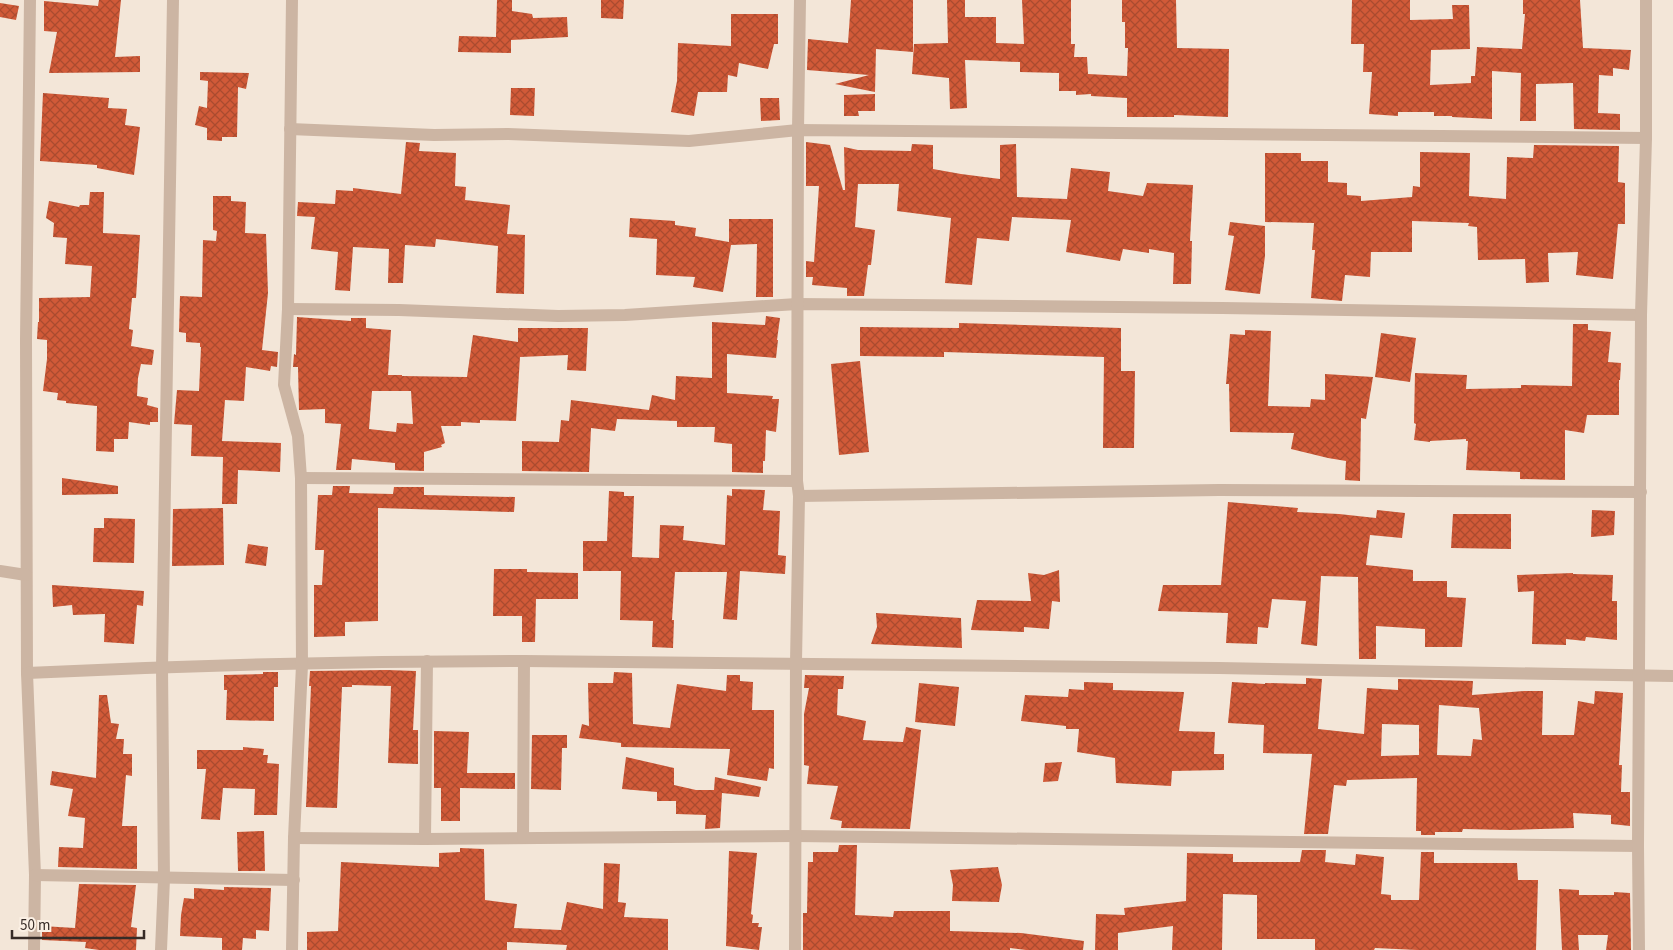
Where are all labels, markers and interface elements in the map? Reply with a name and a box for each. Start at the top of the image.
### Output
scale bar [12,908,145,940]
text: 50 m [20,915,50,936]

